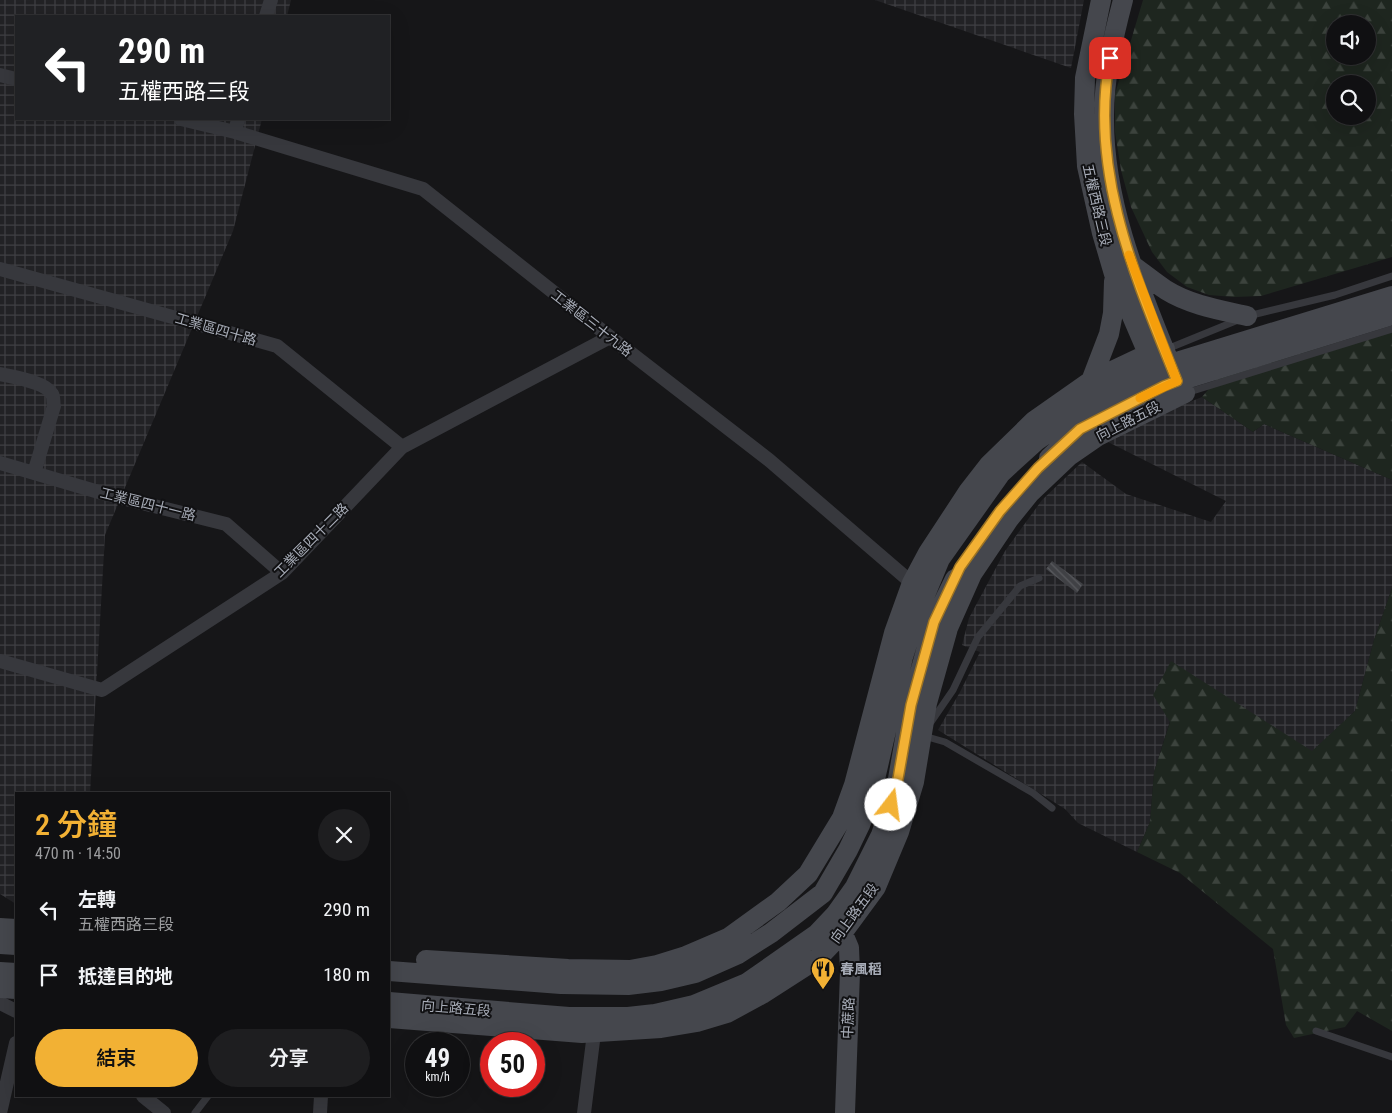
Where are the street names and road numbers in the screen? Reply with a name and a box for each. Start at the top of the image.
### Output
street label: 五權西路三段 [1080,162,1114,248]
street label: 工業區三十九路 [548,287,636,359]
street label: 工業區四十路 [173,310,259,348]
street label: 向上路五段 [1093,398,1163,444]
street label: 工業區四十一路 [99,484,197,524]
street label: 工業區四十二路 [271,500,351,580]
street label: 向上路五段 [827,880,881,946]
street label: 向上路五段 [420,997,492,1019]
street label: 中蔗路 [839,997,857,1039]

